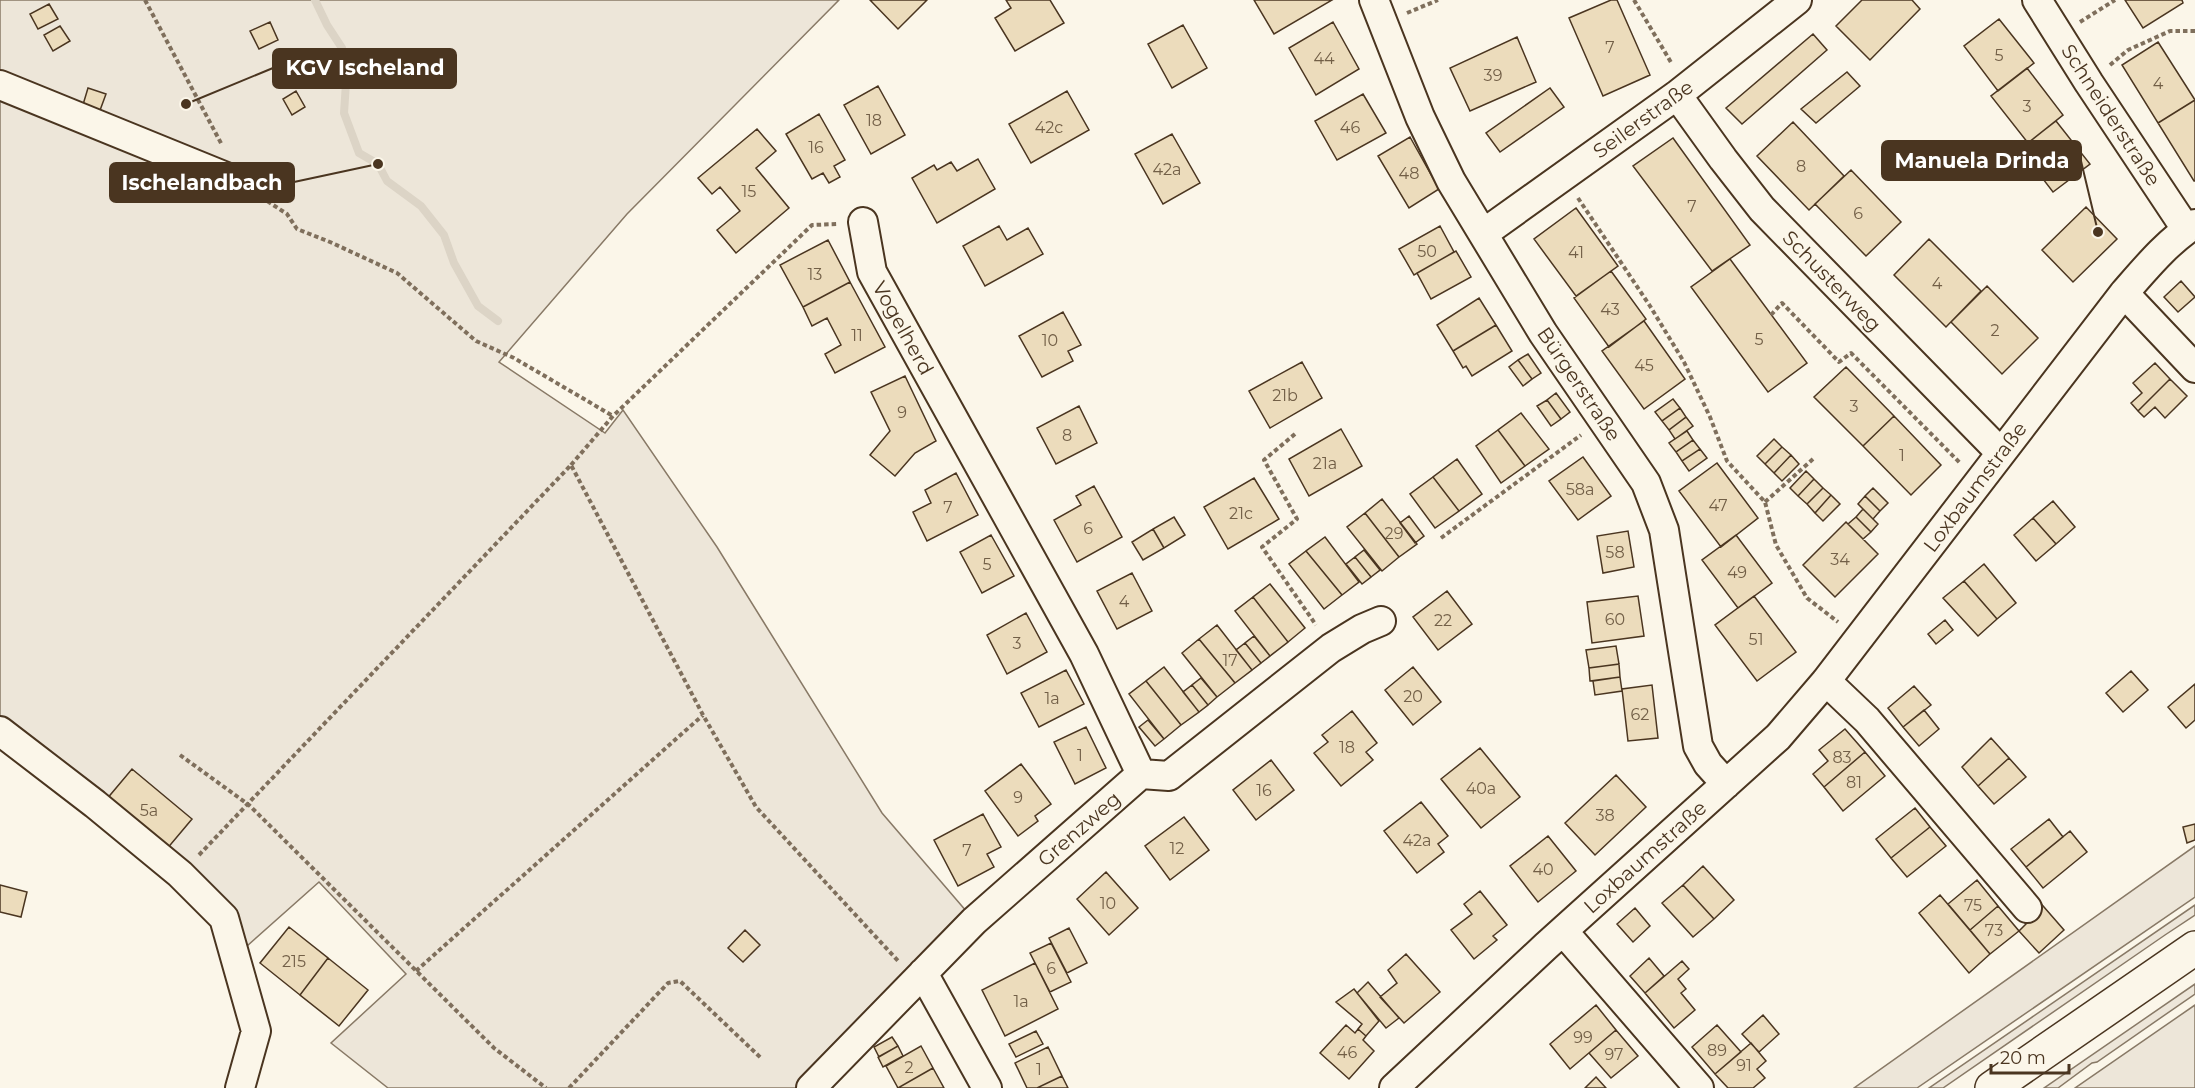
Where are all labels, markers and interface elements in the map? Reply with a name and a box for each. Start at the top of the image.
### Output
house number: 7 [1605,38,1615,57]
street label: Schneiderstraße [2056,40,2166,190]
house number: 5 [1994,46,2004,65]
callout: KGV Ischeland [273,49,456,88]
house number: 44 [1313,49,1335,68]
text: KGV Ischeland [285,55,445,80]
house number: 39 [1484,66,1502,85]
house number: 4 [2153,74,2164,93]
street label: Seilerstraße [1588,75,1698,163]
house number: 3 [2022,97,2032,116]
house number: 18 [866,111,882,130]
house number: 42c [1035,118,1063,137]
house number: 46 [1340,118,1360,137]
house number: 16 [808,138,824,157]
callout: Manuela Drinda [1882,141,2081,180]
text: Manuela Drinda [1894,148,2070,173]
house number: 8 [1796,157,1806,176]
house number: 42a [1152,160,1182,179]
callout: Ischelandbach [110,163,294,202]
house number: 48 [1399,164,1419,183]
text: Ischelandbach [122,170,282,195]
house number: 15 [742,182,756,201]
house number: 7 [1687,197,1697,216]
house number: 6 [1853,204,1863,223]
street label: Schusterweg [1778,225,1886,337]
house number: 50 [1417,242,1437,261]
house number: 41 [1568,243,1584,262]
house number: 13 [808,265,822,284]
house number: 4 [1932,274,1943,293]
street label: Vogelherd [867,277,939,379]
house number: 43 [1600,300,1620,319]
house number: 2 [1990,321,2000,340]
street label: Bürgerstraße [1532,322,1626,446]
house number: 11 [851,326,863,345]
house number: 5 [1754,330,1764,349]
house number: 10 [1042,331,1058,350]
house number: 45 [1634,356,1654,375]
house number: 21b [1272,386,1298,405]
house number: 3 [1849,397,1859,416]
house number: 9 [897,403,907,422]
street label: Loxbaumstraße [1918,417,2032,557]
house number: 8 [1062,426,1072,445]
house number: 1 [1899,446,1905,465]
house number: 21a [1313,454,1337,473]
house number: 58a [1566,480,1594,499]
house number: 47 [1708,496,1728,515]
house number: 7 [943,498,953,517]
house number: 21c [1229,504,1253,523]
house number: 6 [1083,519,1093,538]
house number: 29 [1385,524,1403,543]
house number: 58 [1605,543,1625,562]
house number: 34 [1830,550,1850,569]
house number: 5 [982,555,992,574]
house number: 49 [1727,563,1747,582]
house number: 4 [1119,592,1130,611]
house number: 60 [1605,610,1625,629]
house number: 22 [1434,611,1452,630]
house number: 51 [1749,630,1763,649]
house number: 3 [1012,634,1022,653]
house number: 17 [1222,651,1238,670]
house number: 20 [1403,687,1423,706]
house number: 1a [1044,689,1060,708]
house number: 62 [1631,705,1649,724]
house number: 18 [1339,738,1355,757]
house number: 1 [1077,746,1083,765]
house number: 83 [1832,748,1852,767]
house number: 81 [1846,773,1862,792]
house number: 40a [1466,779,1496,798]
house number: 16 [1256,781,1272,800]
street label: Grenzweg [1033,787,1125,871]
house number: 9 [1013,788,1023,807]
street label: Loxbaumstraße [1579,796,1711,918]
house number: 5a [140,801,158,820]
house number: 38 [1595,806,1615,825]
house number: 42a [1402,831,1432,850]
house number: 12 [1170,839,1184,858]
house number: 7 [962,841,972,860]
house number: 40 [1532,860,1554,879]
house number: 10 [1100,894,1116,913]
house number: 75 [1964,896,1982,915]
house number: 73 [1985,921,2003,940]
house number: 215 [282,952,306,971]
house number: 6 [1046,959,1056,978]
house number: 1a [1013,992,1029,1011]
house number: 99 [1573,1028,1593,1047]
scale bar [1991,1037,2069,1075]
house number: 89 [1707,1041,1727,1060]
house number: 46 [1337,1043,1357,1062]
house number: 97 [1604,1045,1624,1064]
text: 20 m [2000,1047,2046,1069]
house number: 91 [1736,1056,1752,1075]
house number: 2 [904,1058,914,1077]
house number: 1 [1036,1060,1042,1079]

